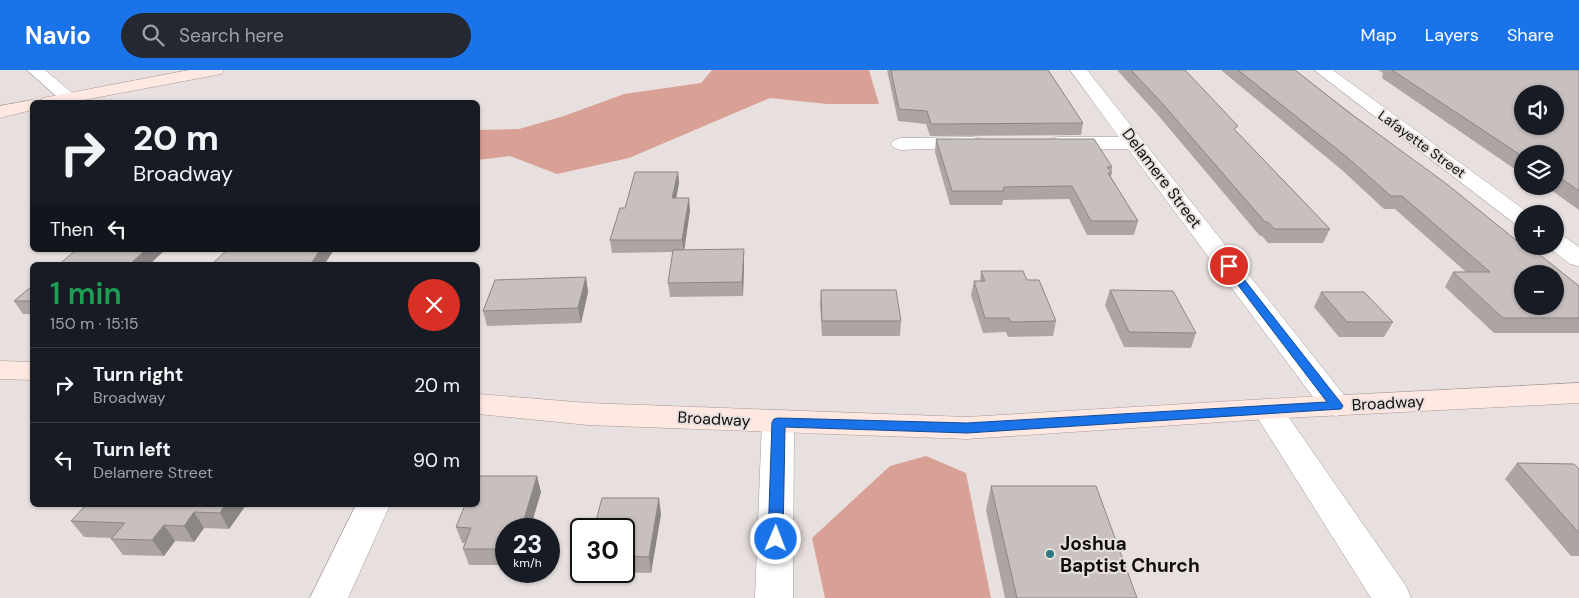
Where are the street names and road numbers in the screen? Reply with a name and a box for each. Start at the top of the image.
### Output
street label: Lafayette Street [1375,106,1469,182]
street label: Delamere Street [1117,124,1207,232]
street label: Broadway [1351,391,1425,415]
street label: Broadway [677,407,751,431]

